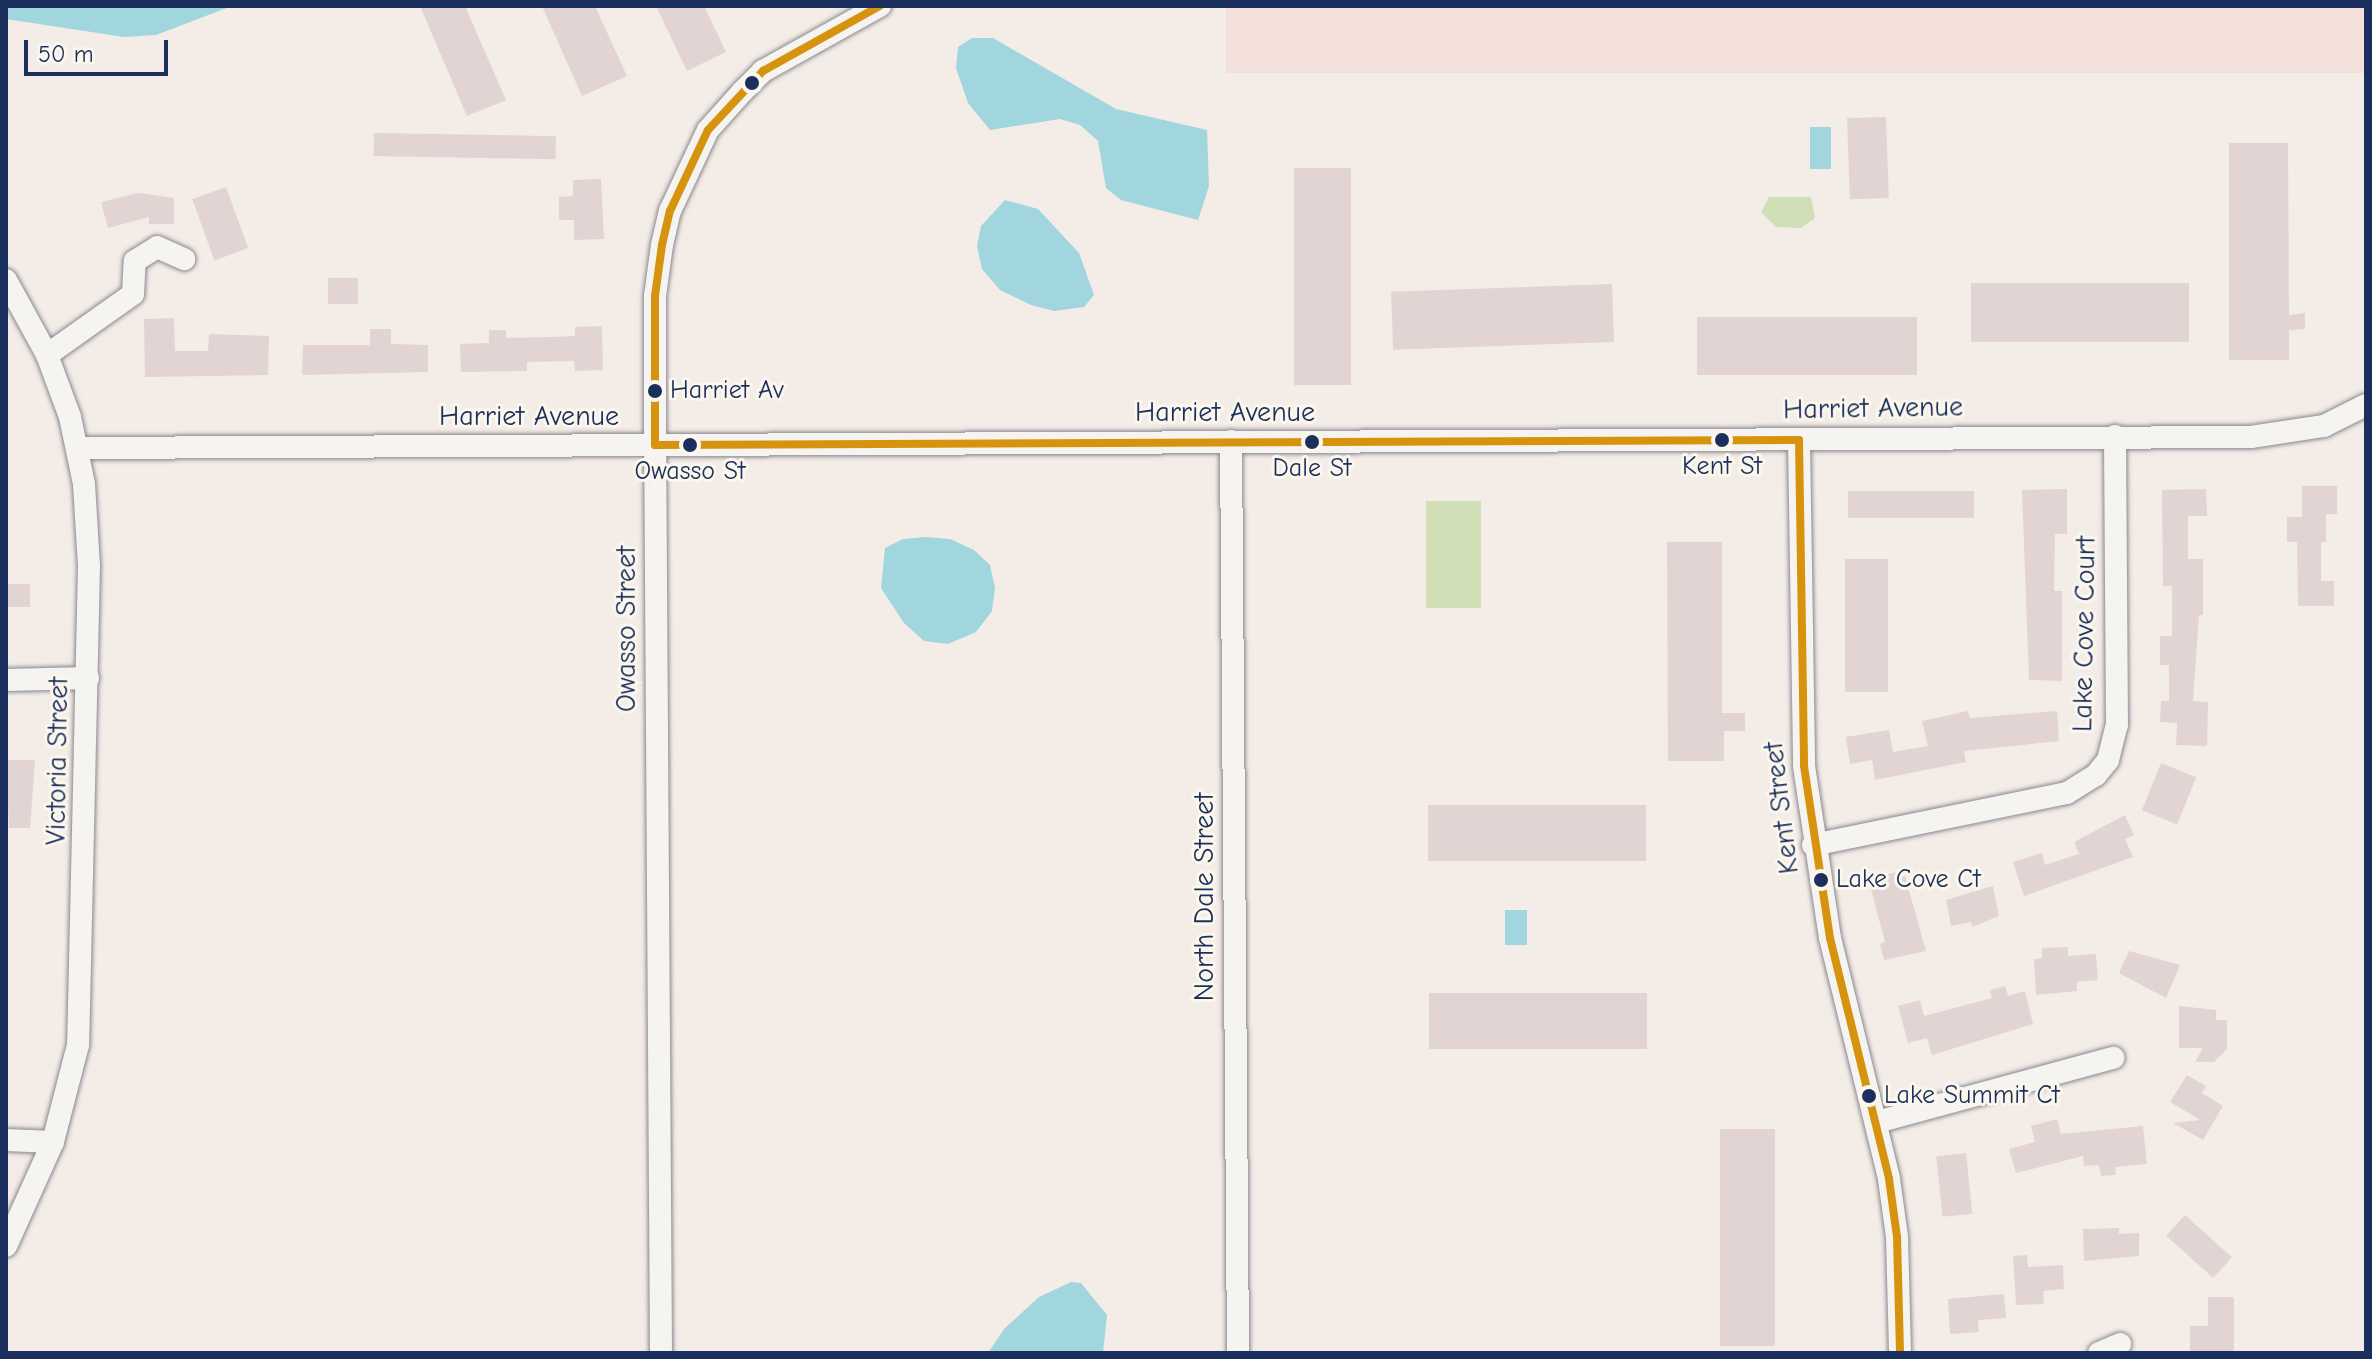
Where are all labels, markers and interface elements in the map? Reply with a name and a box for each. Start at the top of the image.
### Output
scale bar [28,24,172,74]
text: 50 m [38,40,94,68]
unlabelled marker [744,75,760,91]
place label: Harriet Av [670,375,784,407]
marker: Harriet Av [647,383,663,399]
street label: Harriet Avenue [1783,390,1963,426]
street label: Harriet Avenue [1135,395,1315,429]
street label: Harriet Avenue [439,399,619,433]
marker: Kent St [1714,432,1730,448]
marker: Dale St [1304,434,1320,450]
marker: Owasso St [682,437,698,453]
place label: Kent St [1682,451,1762,483]
place label: Dale St [1273,453,1351,485]
place label: Owasso St [635,456,745,488]
street label: Lake Cove Court [2065,536,2103,732]
street label: Owasso Street [609,546,643,712]
street label: Victoria Street [39,677,75,845]
street label: Kent Street [1756,740,1806,876]
street label: North Dale Street [1187,793,1221,1001]
place label: Lake Cove Ct [1836,864,1981,896]
marker: Lake Cove Ct [1813,872,1829,888]
place label: Lake Summit Ct [1884,1080,2060,1112]
marker: Lake Summit Ct [1861,1088,1877,1104]

